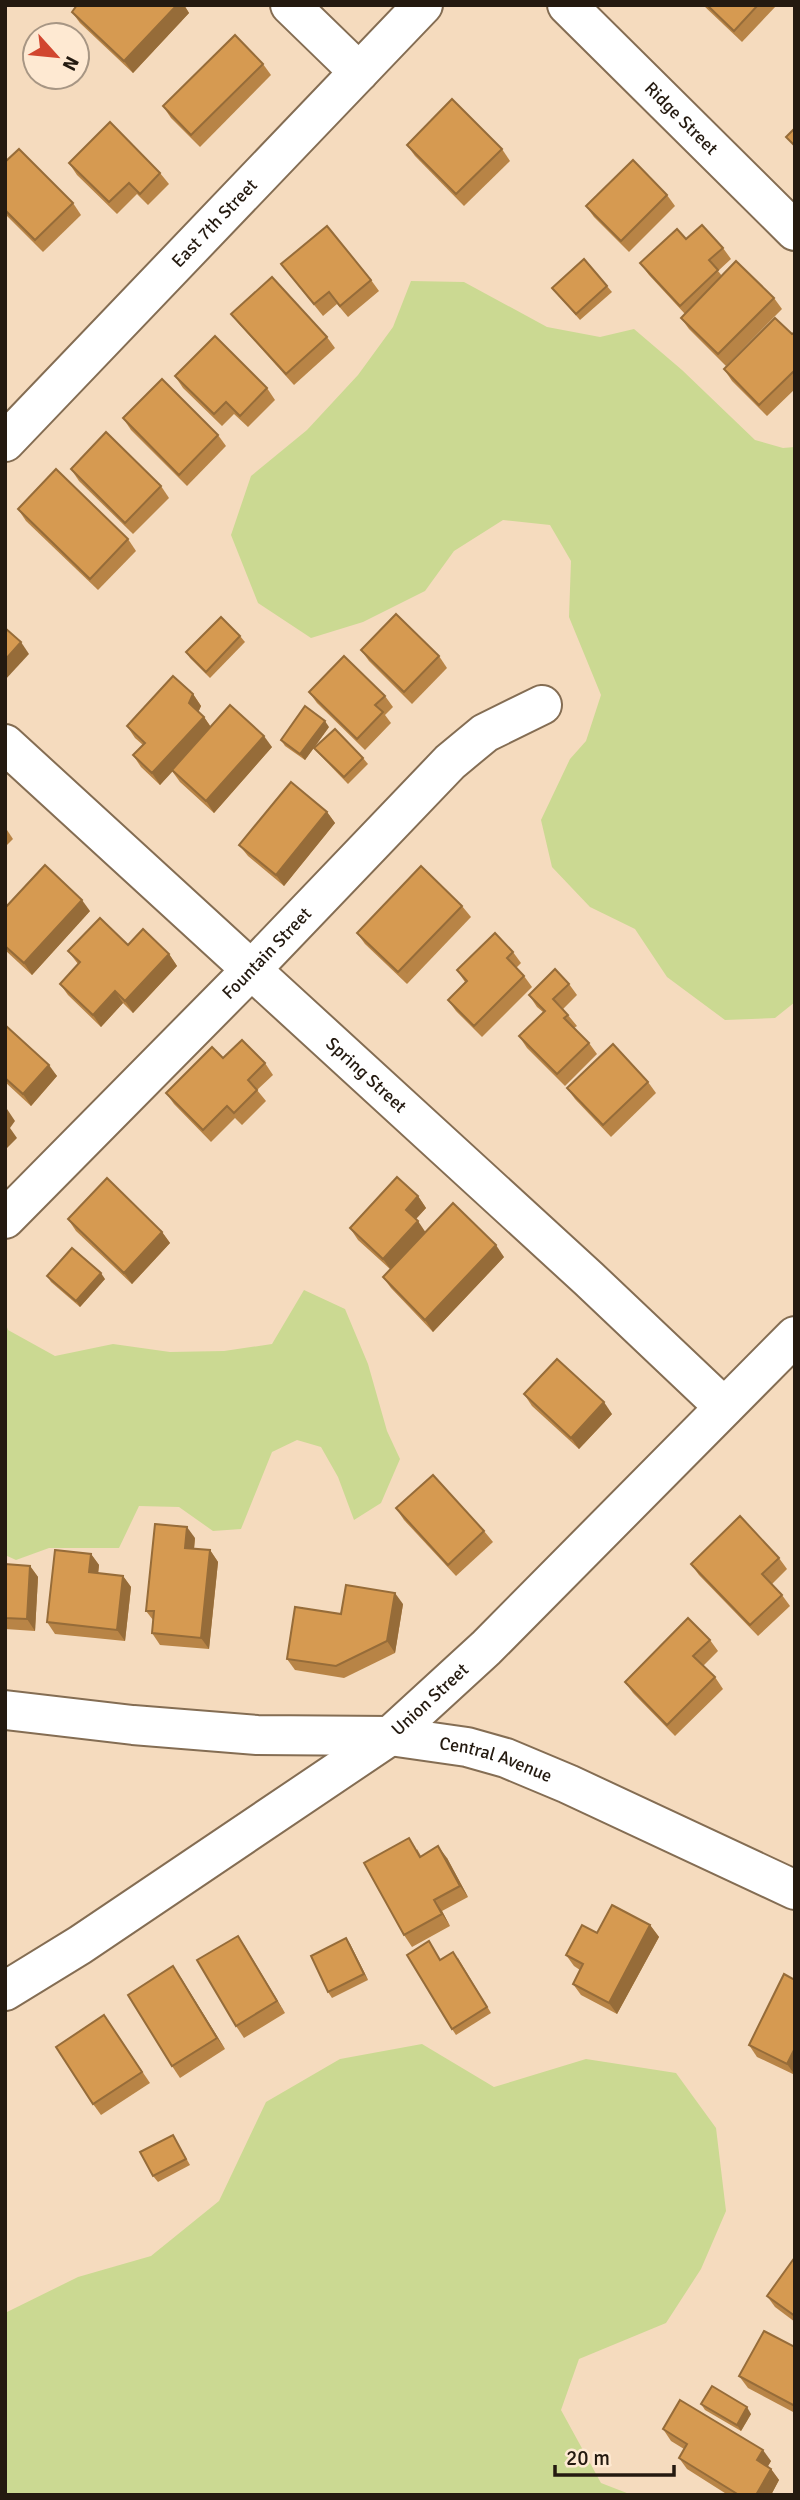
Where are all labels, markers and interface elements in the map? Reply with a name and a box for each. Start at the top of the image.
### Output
north arrow [21,21,91,91]
text: N [57,52,84,75]
street label: Ridge Street [640,77,723,159]
street label: East 7th Street [167,174,262,272]
street label: Fountain Street [217,903,316,1004]
street label: Spring Street [321,1033,411,1117]
street label: Union Street [387,1659,473,1740]
street label: Central Avenue [438,1732,555,1787]
scale bar [555,2434,674,2478]
text: 20 m [566,2445,610,2471]

